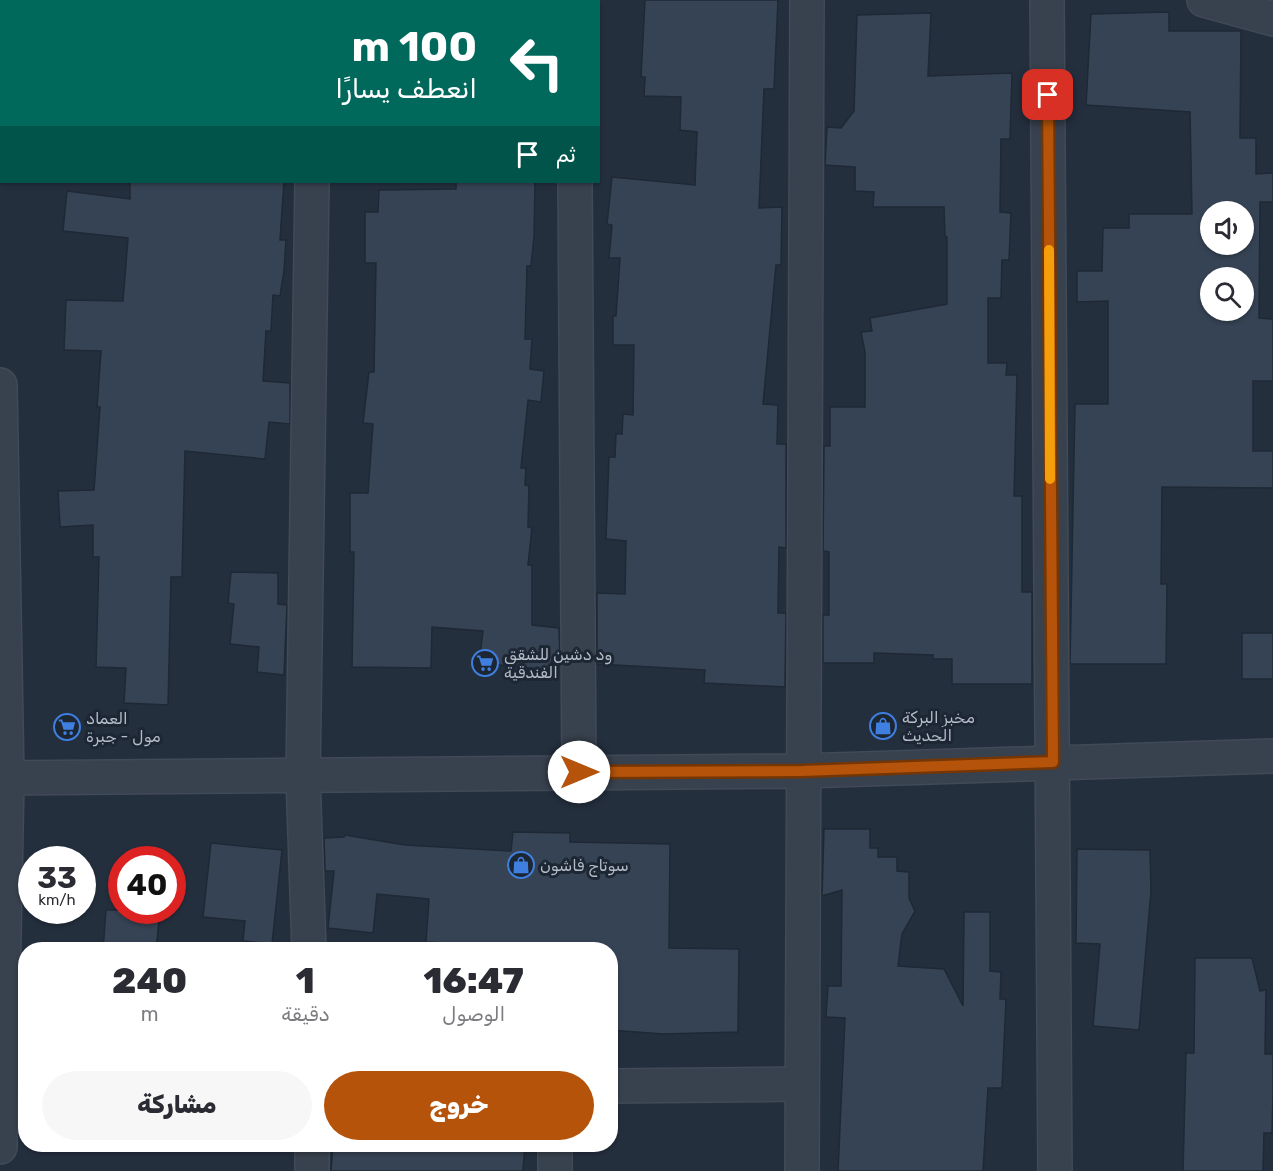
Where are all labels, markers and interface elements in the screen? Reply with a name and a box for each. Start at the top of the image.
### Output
text: 100 m [352,22,477,72]
icon: left [498,24,576,102]
pin [1022,69,1073,120]
text: انعطف يسارًا [335,73,477,105]
icon: arrive [1031,78,1064,111]
icon: arrive [511,138,544,171]
text: ثم [556,141,576,168]
map controls [1200,201,1254,321]
button: sound [1200,201,1254,255]
button: search [1200,267,1254,321]
place label: ود دشين للشقق الفندقية [504,645,612,682]
supermarket icon: ود دشين للشقق الفندقية [470,648,500,678]
place label: مخبز البركة الحديث [902,708,975,745]
place label: العماد مول - جبرة [86,709,161,747]
shop icon: مخبز البركة الحديث [868,711,898,741]
supermarket icon: العماد مول - جبرة [52,712,82,742]
position arrow [547,740,611,804]
speed limit sign: 40 [108,846,186,924]
shop icon: سوتاج فاشون [506,850,536,880]
place label: سوتاج فاشون [540,856,629,877]
text: 33 [37,860,77,896]
text: km/h [38,891,76,909]
text: 240 [112,959,187,1002]
text: 1 [296,959,315,1002]
text: 16:47 [424,959,524,1002]
text: m [141,1002,158,1026]
text: دقيقة [281,1002,330,1026]
text: الوصول [442,1002,505,1026]
button: مشاركة [42,1071,312,1140]
button: خروج [324,1071,594,1140]

